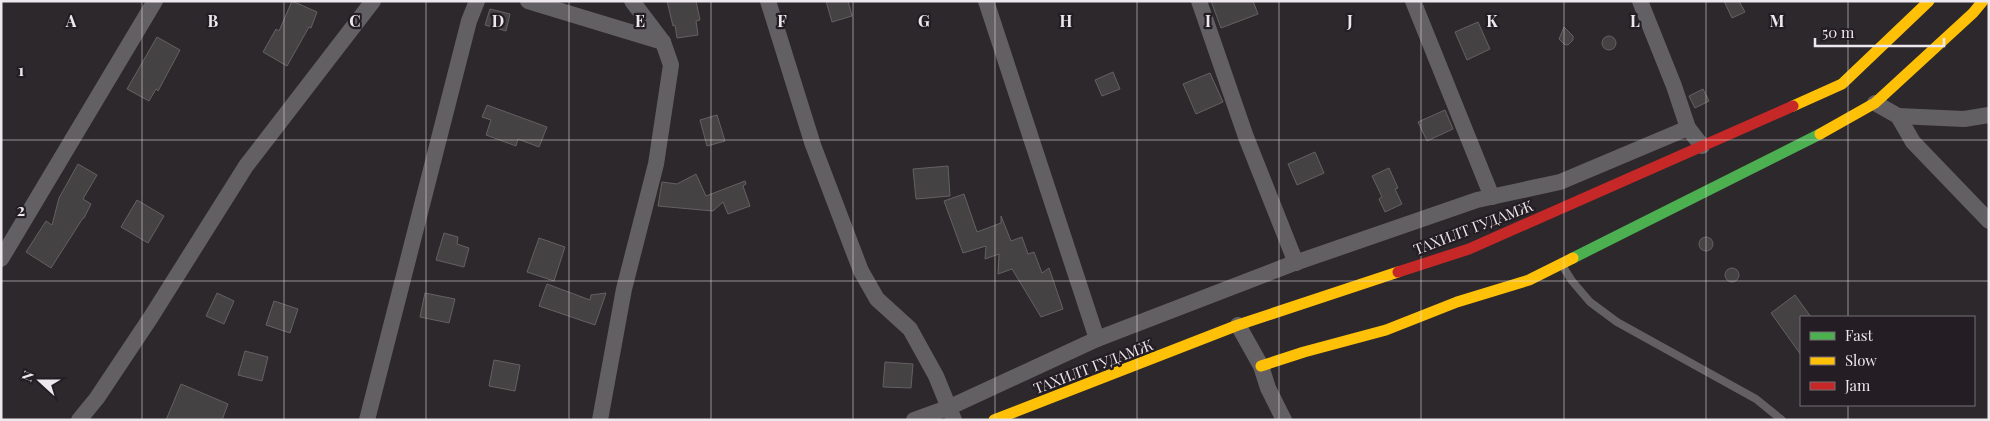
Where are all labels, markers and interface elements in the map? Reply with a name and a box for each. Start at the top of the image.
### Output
text: A [65,10,77,31]
text: B [208,10,219,31]
text: C [349,10,361,31]
text: D [492,10,504,31]
text: E [635,10,645,31]
text: F [777,10,787,31]
text: G [918,10,930,31]
text: H [1060,10,1073,31]
text: I [1205,10,1211,31]
text: J [1346,10,1353,31]
text: K [1486,10,1498,31]
text: L [1630,10,1640,31]
text: M [1770,10,1785,31]
scale bar [1815,15,1944,47]
text: 50 m [1822,22,1855,42]
text: 1 [18,59,24,80]
street label: ТАХИЛТ ГУДАМЖ [1410,195,1536,259]
text: 2 [17,199,25,220]
legend [1800,316,1975,406]
text: Fast [1845,325,1874,345]
street label: ТАХИЛТ ГУДАМЖ [1030,334,1156,398]
text: Slow [1845,350,1877,370]
north arrow [15,356,65,406]
text: N [17,368,38,384]
text: Jam [1844,375,1871,395]

